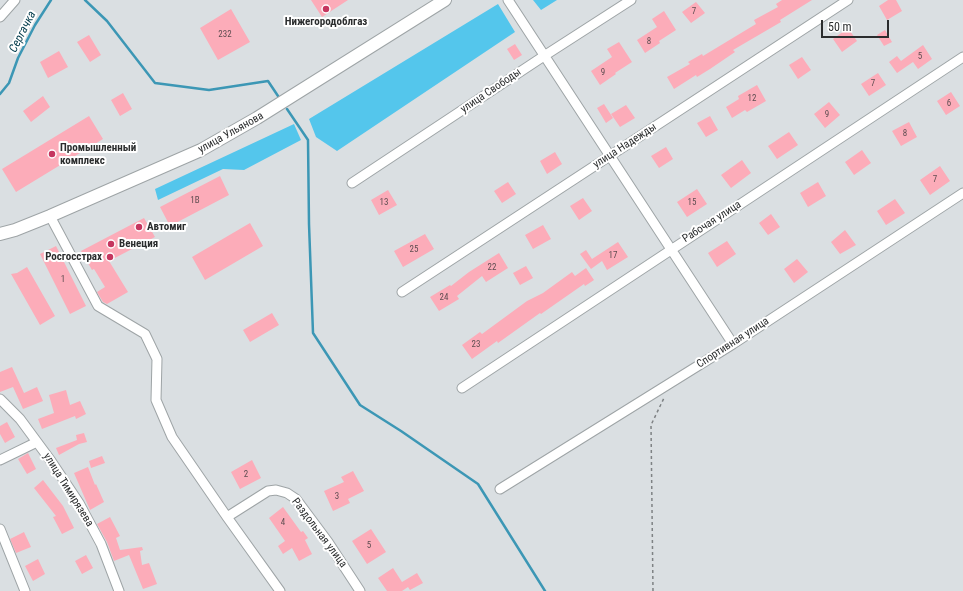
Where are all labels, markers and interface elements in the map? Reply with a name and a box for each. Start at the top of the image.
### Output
marker: Нижегородоблгаз [321,4,331,14]
house number: 7 [692,7,696,17]
water label: Сергачка [6,9,40,55]
scale bar [823,12,891,38]
place label: Нижегородоблгаз [285,15,367,29]
text: 50 m [828,20,852,34]
house number: 232 [218,30,232,40]
house number: 8 [647,37,651,47]
house number: 5 [918,52,922,62]
street label: улица Свободы [458,66,524,116]
house number: 9 [601,68,605,78]
house number: 7 [871,79,875,89]
house number: 12 [748,94,756,104]
house number: 6 [947,99,951,109]
street label: улица Ульянова [196,110,266,156]
house number: 9 [825,110,829,120]
street label: улица Надежды [591,121,659,171]
house number: 8 [903,129,907,139]
place label: Промышленный комплекс [60,141,136,167]
marker: Промышленный комплекс [47,149,57,159]
house number: 7 [933,175,937,185]
house number: 1В [190,196,200,206]
house number: 13 [380,198,388,208]
street label: Рабочая улица [680,198,744,246]
house number: 15 [688,198,696,208]
place label: Автомиг [147,220,186,234]
marker: Автомиг [134,222,144,232]
place label: Венеция [119,237,158,251]
marker: Венеция [106,239,116,249]
house number: 25 [410,245,418,255]
place label: Росгосстрах [45,250,102,264]
house number: 17 [609,251,617,261]
marker: Росгосстрах [105,252,115,262]
house number: 22 [488,263,496,273]
house number: 1 [61,275,65,285]
house number: 24 [440,293,448,303]
street label: Спортивная улица [694,315,772,371]
house number: 23 [472,340,480,350]
street label: улица Тимирязева [40,451,96,529]
house number: 2 [244,470,248,480]
house number: 3 [335,492,339,502]
street label: Раздольная улица [289,496,349,570]
house number: 4 [281,518,285,528]
house number: 5 [367,541,371,551]

